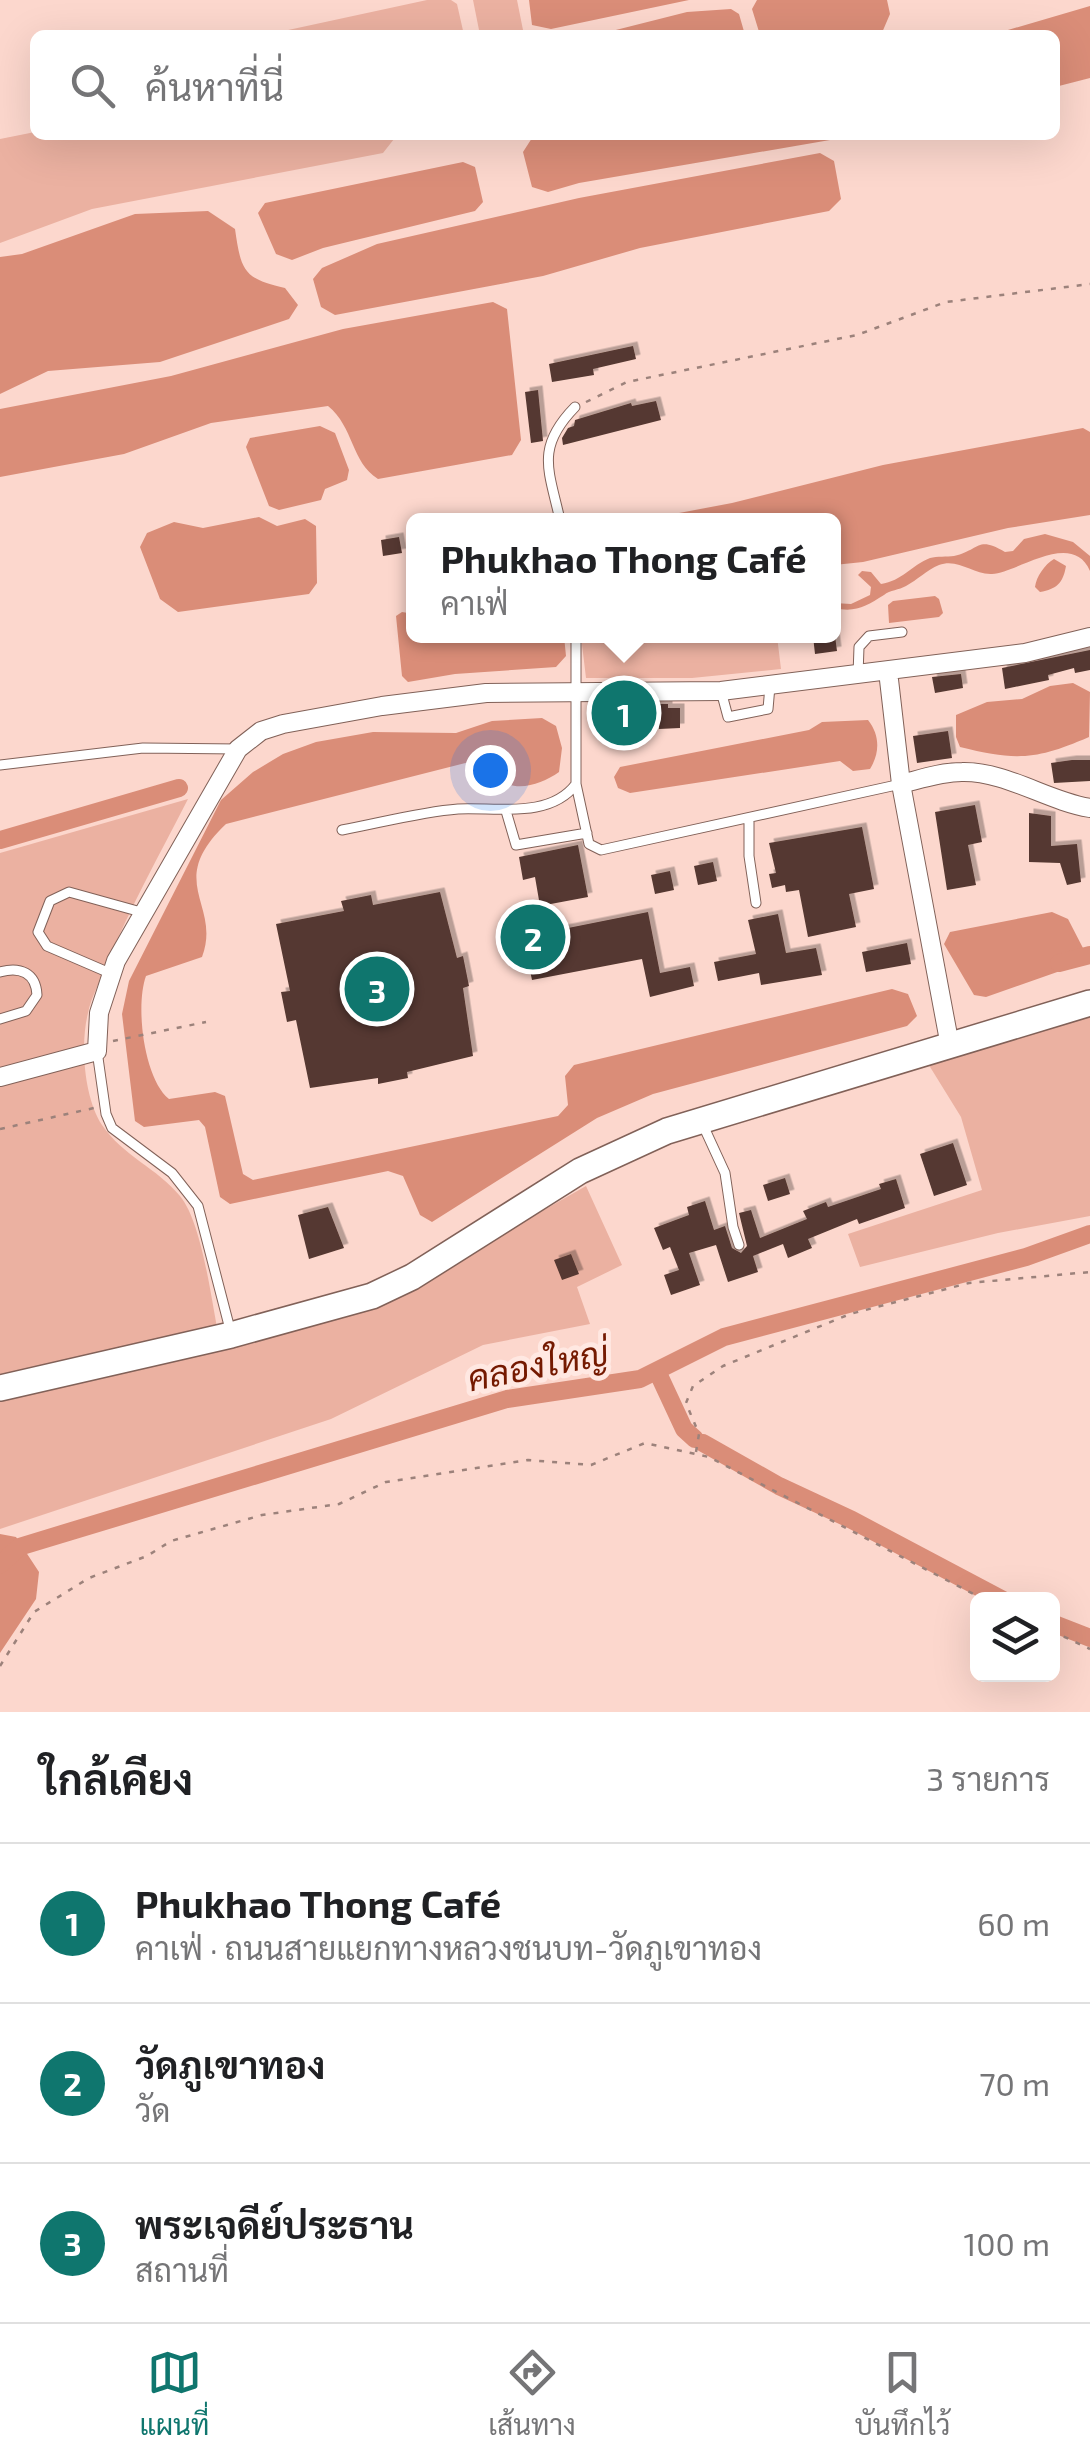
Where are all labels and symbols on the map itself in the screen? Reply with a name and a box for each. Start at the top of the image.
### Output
pin: 1 [592,676,656,750]
your location [465,745,516,796]
pin: 2 [500,900,566,974]
pin: 3 [344,952,410,1026]
water label: คลองใหญ่ [464,1329,614,1400]

